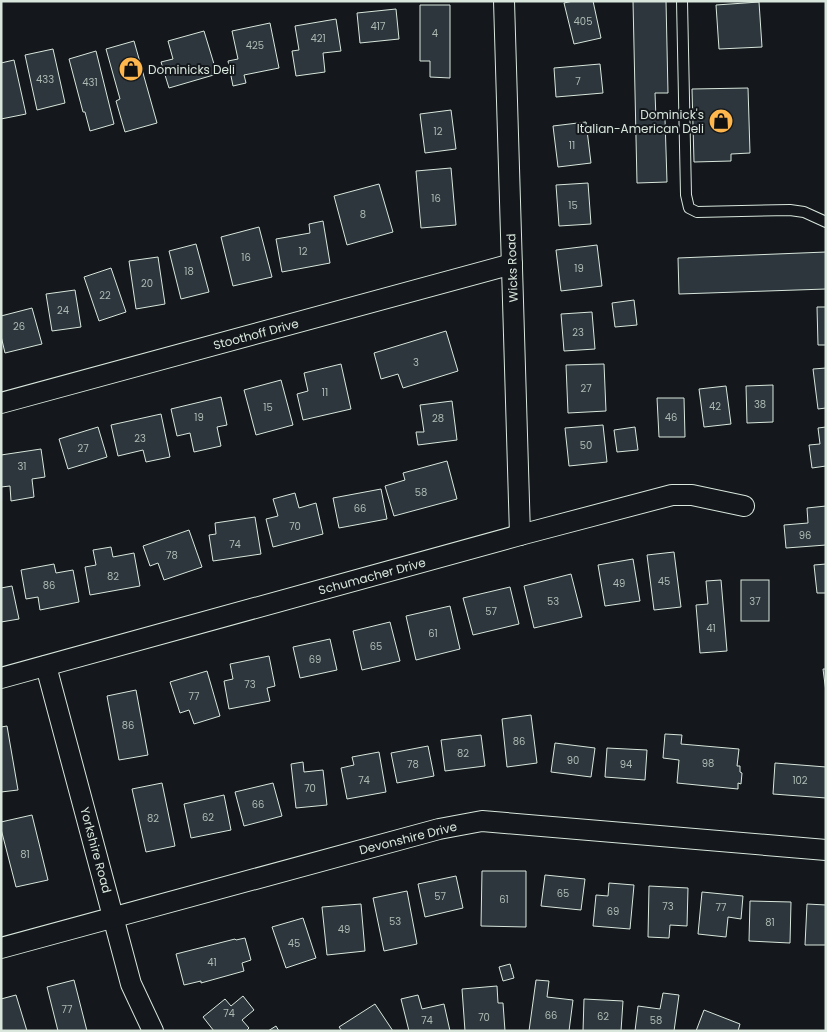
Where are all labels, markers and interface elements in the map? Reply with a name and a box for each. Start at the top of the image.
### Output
house number: 405 [574,14,592,29]
house number: 417 [371,19,386,34]
house number: 4 [432,26,438,41]
house number: 421 [310,31,326,46]
house number: 425 [246,38,264,53]
shop icon: Dominicks Deli [118,56,144,82]
place label: Dominicks Deli [148,61,235,78]
house number: 433 [36,72,54,87]
house number: 7 [575,74,581,89]
house number: 431 [82,75,98,90]
place label: Dominick's Italian-American Deli [577,106,704,137]
shop icon: Dominick's Italian-American Deli [708,108,734,134]
house number: 12 [434,124,443,139]
house number: 11 [569,138,575,153]
house number: 16 [431,191,441,206]
house number: 15 [568,198,578,213]
house number: 8 [360,207,366,222]
street label: Wicks Road [502,233,522,303]
house number: 12 [299,244,308,259]
house number: 16 [241,250,251,265]
house number: 19 [574,261,584,276]
house number: 18 [184,264,194,279]
house number: 20 [141,276,153,291]
house number: 22 [99,288,111,303]
house number: 24 [57,303,69,318]
street label: Stoothoff Drive [211,314,301,354]
house number: 26 [13,319,25,334]
house number: 23 [572,325,584,340]
house number: 3 [413,355,419,370]
house number: 27 [580,381,592,396]
house number: 11 [322,385,328,400]
house number: 38 [754,397,766,412]
house number: 42 [709,399,721,414]
house number: 15 [263,400,273,415]
house number: 19 [194,410,204,425]
house number: 46 [665,410,677,425]
house number: 28 [432,411,444,426]
house number: 23 [134,431,146,446]
house number: 50 [580,438,592,453]
house number: 27 [77,441,89,456]
house number: 31 [17,459,27,474]
house number: 58 [415,485,427,500]
house number: 66 [354,501,366,516]
house number: 70 [289,519,301,534]
house number: 96 [799,528,811,543]
house number: 74 [229,537,241,552]
house number: 78 [166,548,178,563]
street label: Schumacher Drive [317,554,427,598]
house number: 82 [107,569,119,584]
house number: 45 [658,574,670,589]
house number: 49 [613,576,625,591]
house number: 86 [43,578,55,593]
house number: 53 [547,594,559,609]
house number: 37 [749,594,761,609]
house number: 57 [485,604,497,619]
house number: 41 [706,621,716,636]
house number: 61 [428,626,438,641]
house number: 65 [370,639,382,654]
house number: 69 [309,652,321,667]
house number: 73 [244,677,256,692]
house number: 77 [189,689,200,704]
house number: 86 [122,718,134,733]
house number: 86 [513,734,525,749]
house number: 82 [457,746,469,761]
house number: 90 [567,753,579,768]
house number: 98 [702,756,714,771]
house number: 78 [407,757,419,772]
house number: 94 [620,757,632,772]
house number: 74 [358,773,370,788]
house number: 102 [792,773,808,788]
house number: 70 [304,781,316,796]
house number: 66 [252,797,264,812]
street label: Yorkshire Road [76,805,116,895]
house number: 62 [202,810,214,825]
house number: 82 [147,811,159,826]
street label: Devonshire Drive [357,818,459,858]
house number: 81 [20,847,30,862]
house number: 65 [557,886,569,901]
house number: 57 [434,889,446,904]
house number: 61 [499,892,509,907]
house number: 73 [662,899,674,914]
house number: 77 [716,900,727,915]
house number: 69 [607,904,619,919]
house number: 53 [389,914,401,929]
house number: 81 [765,915,775,930]
house number: 49 [338,922,350,937]
house number: 45 [288,936,300,951]
house number: 41 [207,955,217,970]
house number: 77 [62,1002,73,1017]
house number: 74 [223,1006,235,1021]
house number: 66 [545,1008,557,1023]
house number: 62 [597,1009,609,1024]
house number: 70 [478,1010,490,1025]
house number: 74 [421,1013,433,1028]
house number: 58 [650,1013,662,1028]

